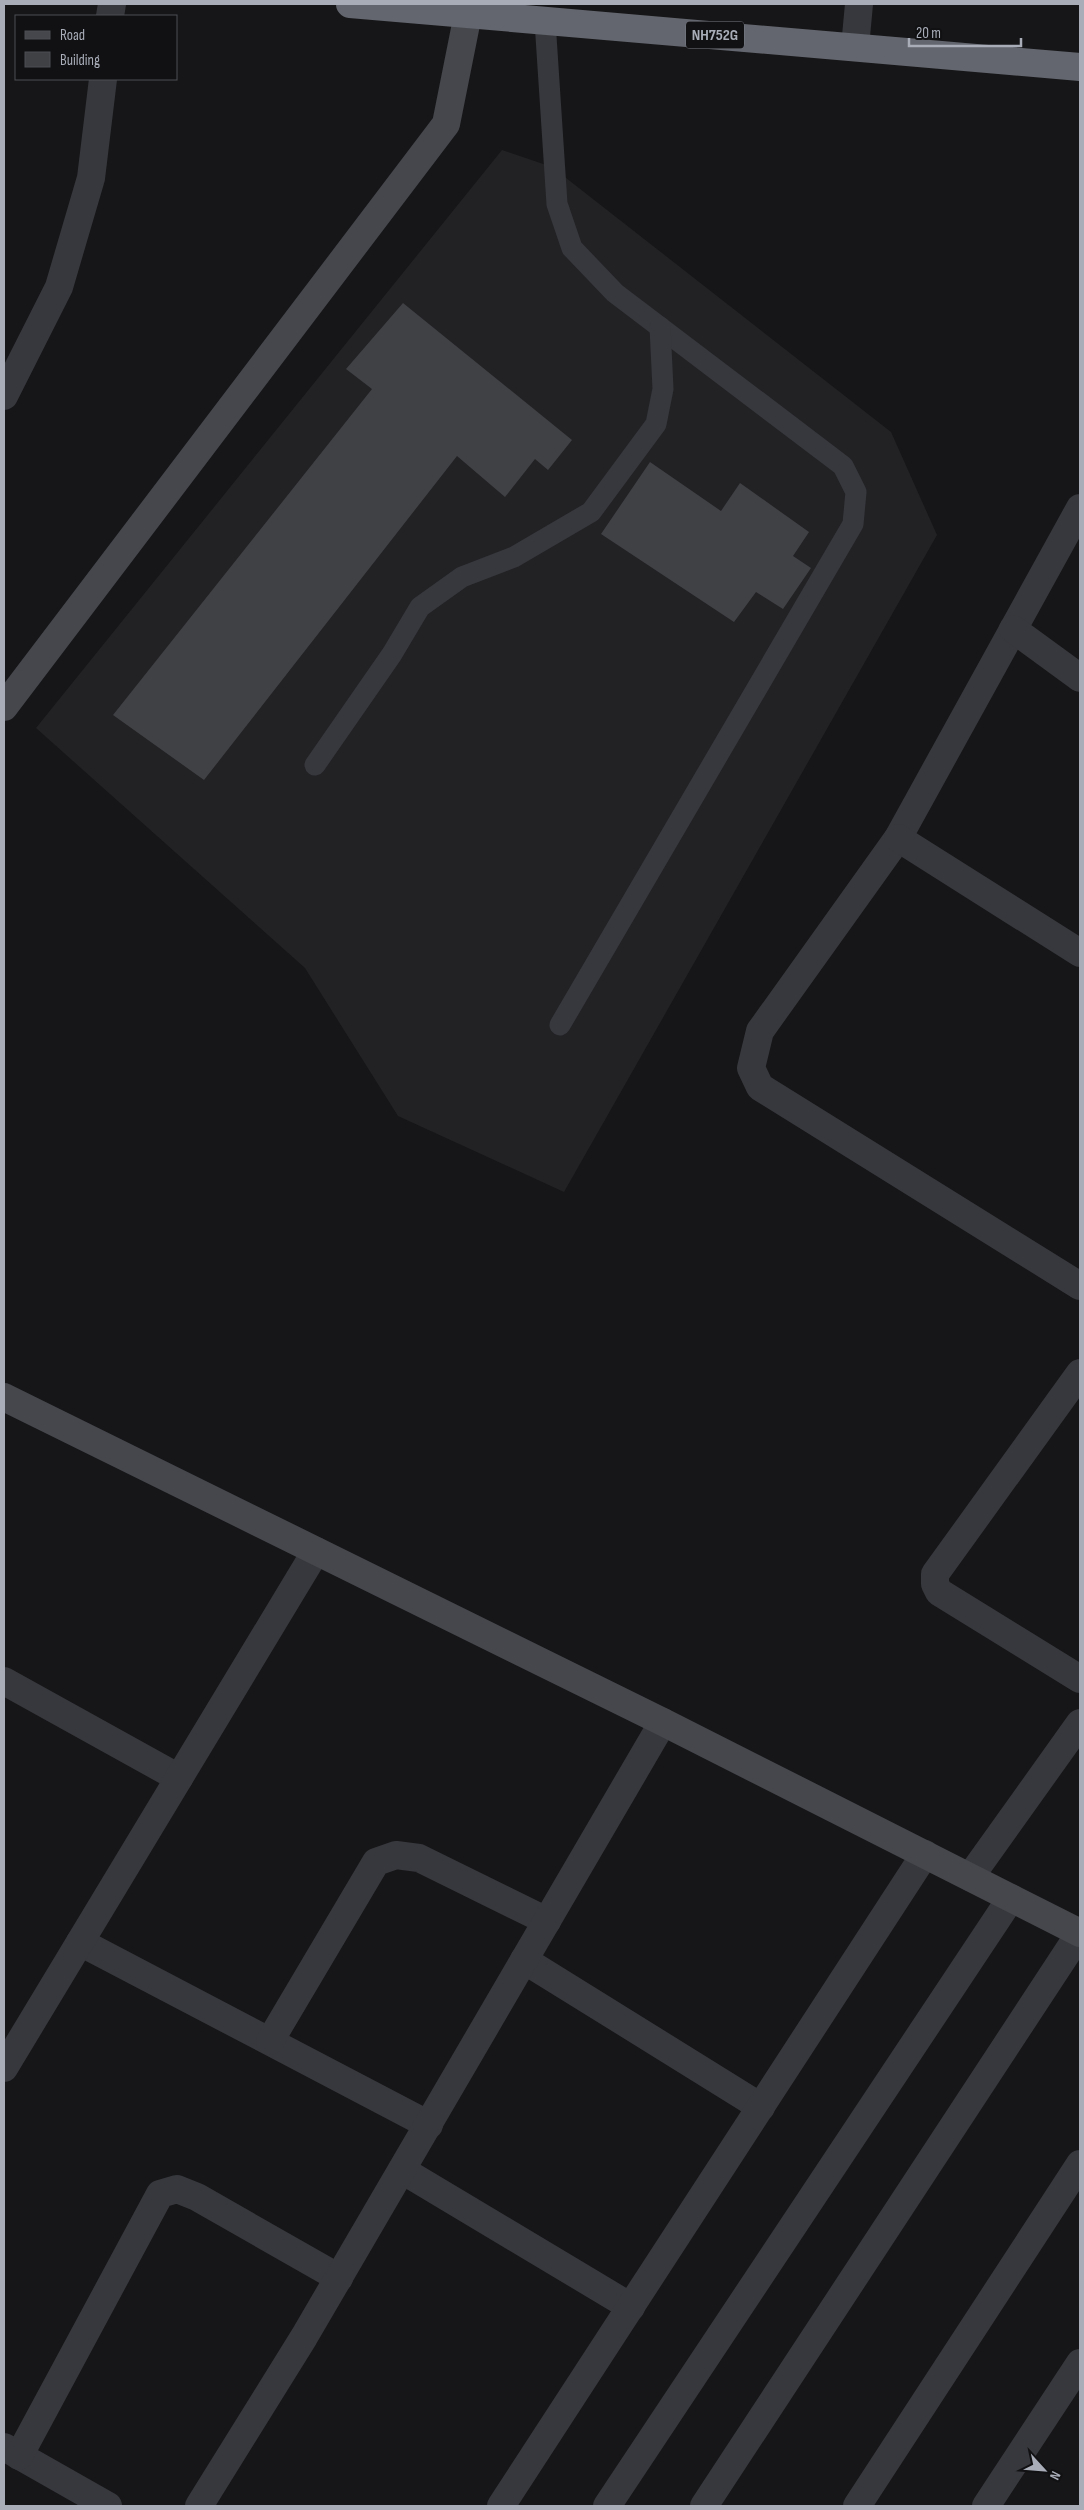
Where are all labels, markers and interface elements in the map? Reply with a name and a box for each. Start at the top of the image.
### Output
legend [15,15,178,80]
scale bar [909,15,1022,47]
road number: NH752G [686,22,744,48]
text: 20 m [916,24,941,43]
text: Road [60,26,85,45]
text: Building [60,51,100,70]
north arrow [1019,2445,1069,2495]
text: N [1046,2468,1065,2483]

